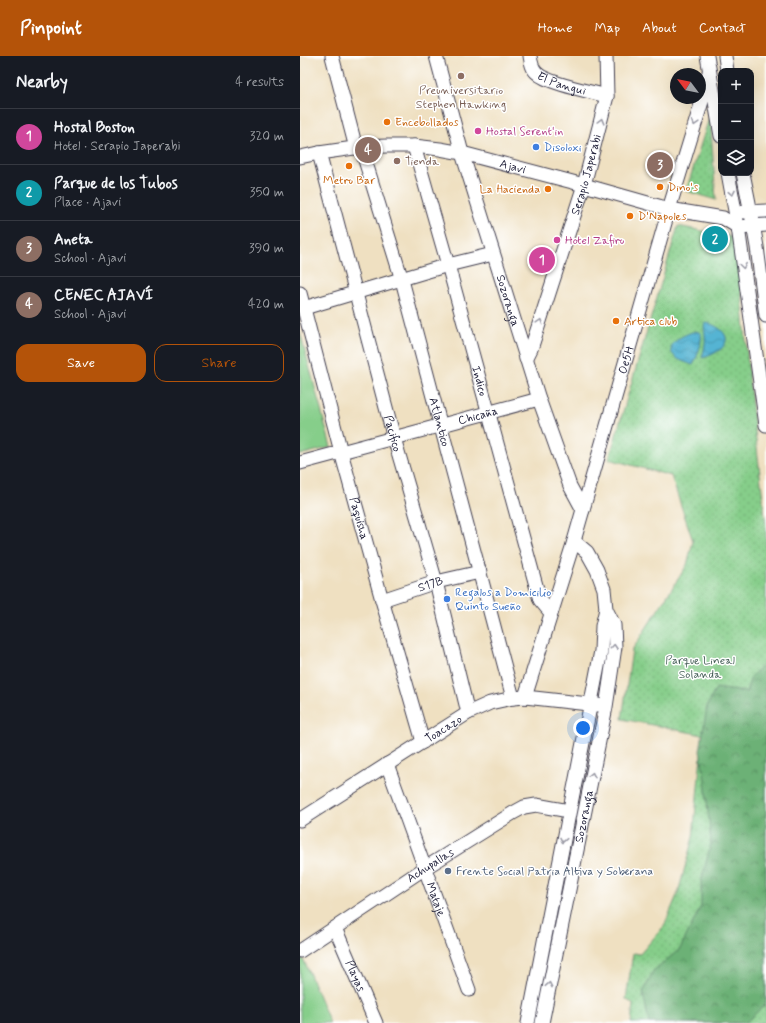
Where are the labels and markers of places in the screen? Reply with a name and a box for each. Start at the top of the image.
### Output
marker: Preuniversitario Stephen Hawking [456,71,466,81]
place label: Preuniversitario Stephen Hawking [416,83,506,113]
place label: Encebollados [395,115,459,131]
marker: Encebollados [382,117,392,127]
place label: Hostal Serent'in [486,124,563,140]
marker: Hostal Serent'in [473,126,483,136]
pin: 4 [355,135,381,165]
place label: Disoloxi [544,140,582,156]
marker: Disoloxi [531,142,541,152]
pin: 3 [647,150,673,180]
place label: Tienda [405,154,440,170]
marker: Tienda [392,156,402,166]
marker: Metro Bar [344,161,354,171]
place label: Metro Bar [323,173,375,189]
place label: Dino's [668,180,699,196]
place label: La Hacienda [479,182,540,198]
marker: Dino's [655,182,665,192]
marker: La Hacienda [543,184,553,194]
place label: D'Napoles [638,209,687,225]
marker: D'Napoles [625,211,635,221]
pin: 2 [702,224,728,254]
place label: Hotel Zafiro [565,233,625,249]
marker: Hotel Zafiro [552,235,562,245]
pin: 1 [529,245,555,275]
place label: Artica club [624,314,677,330]
marker: Artica club [611,316,621,326]
place label: Regalos a Domicilio Quinto Sueño [455,585,551,615]
marker: Regalos a Domicilio Quinto Sueño [442,594,452,604]
place label: Frente Social Patria Altiva y Soberana [456,864,653,880]
marker: Frente Social Patria Altiva y Soberana [443,866,453,876]

